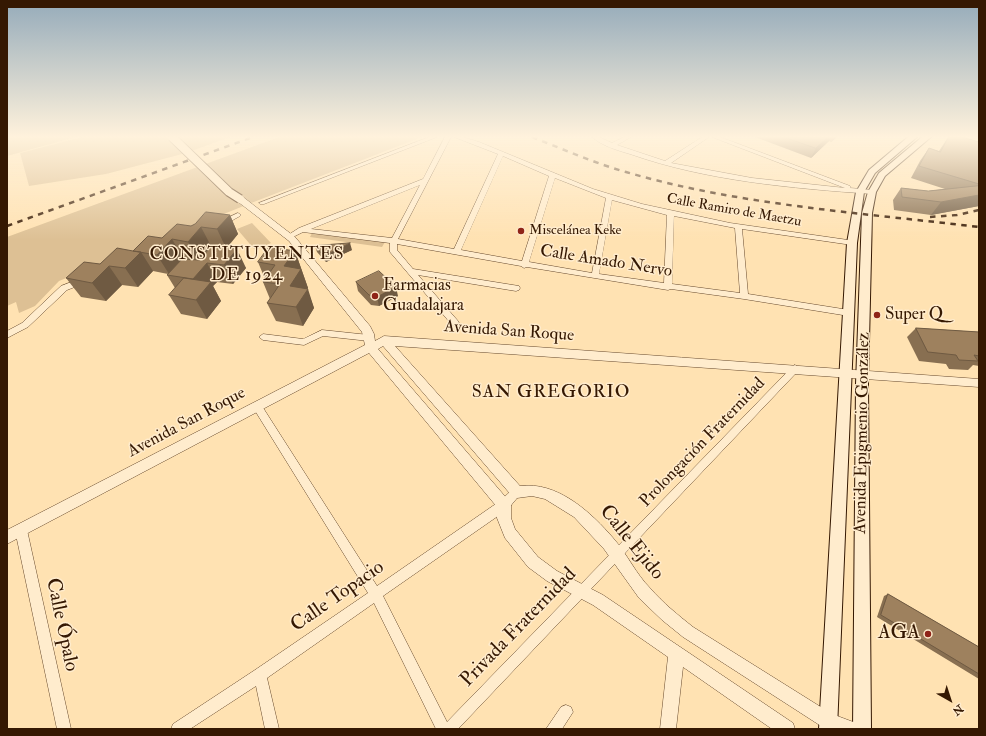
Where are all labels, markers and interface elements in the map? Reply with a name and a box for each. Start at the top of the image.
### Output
street label: Calle Ramiro de Maetzu [665,191,803,231]
place label: Miscelánea Keke [529,223,621,239]
marker: Miscelánea Keke [516,226,526,236]
street label: Calle Amado Nervo [538,241,674,283]
district label: CONSTITUYENTES DE 1924 [149,244,345,286]
place label: Farmacias Guadalajara [383,276,464,316]
marker: Farmacias Guadalajara [370,291,380,301]
place label: Super Q [885,305,943,325]
marker: Super Q [872,310,882,320]
street label: Avenida San Roque [443,317,575,347]
street label: Avenida Epigmenio González [851,332,875,534]
street label: Prolongación Fraternidad [636,374,770,512]
district label: SAN GREGORIO [472,382,630,404]
street label: Avenida San Roque [125,383,249,463]
street label: Calle Ejido [594,501,668,585]
street label: Calle Topacio [287,556,389,638]
street label: Privada Fraternidad [456,563,582,693]
street label: Calle Ópalo [39,576,83,674]
place label: AGA [878,622,920,646]
marker: AGA [923,629,933,639]
north arrow [930,680,970,720]
text: N [950,702,966,718]

